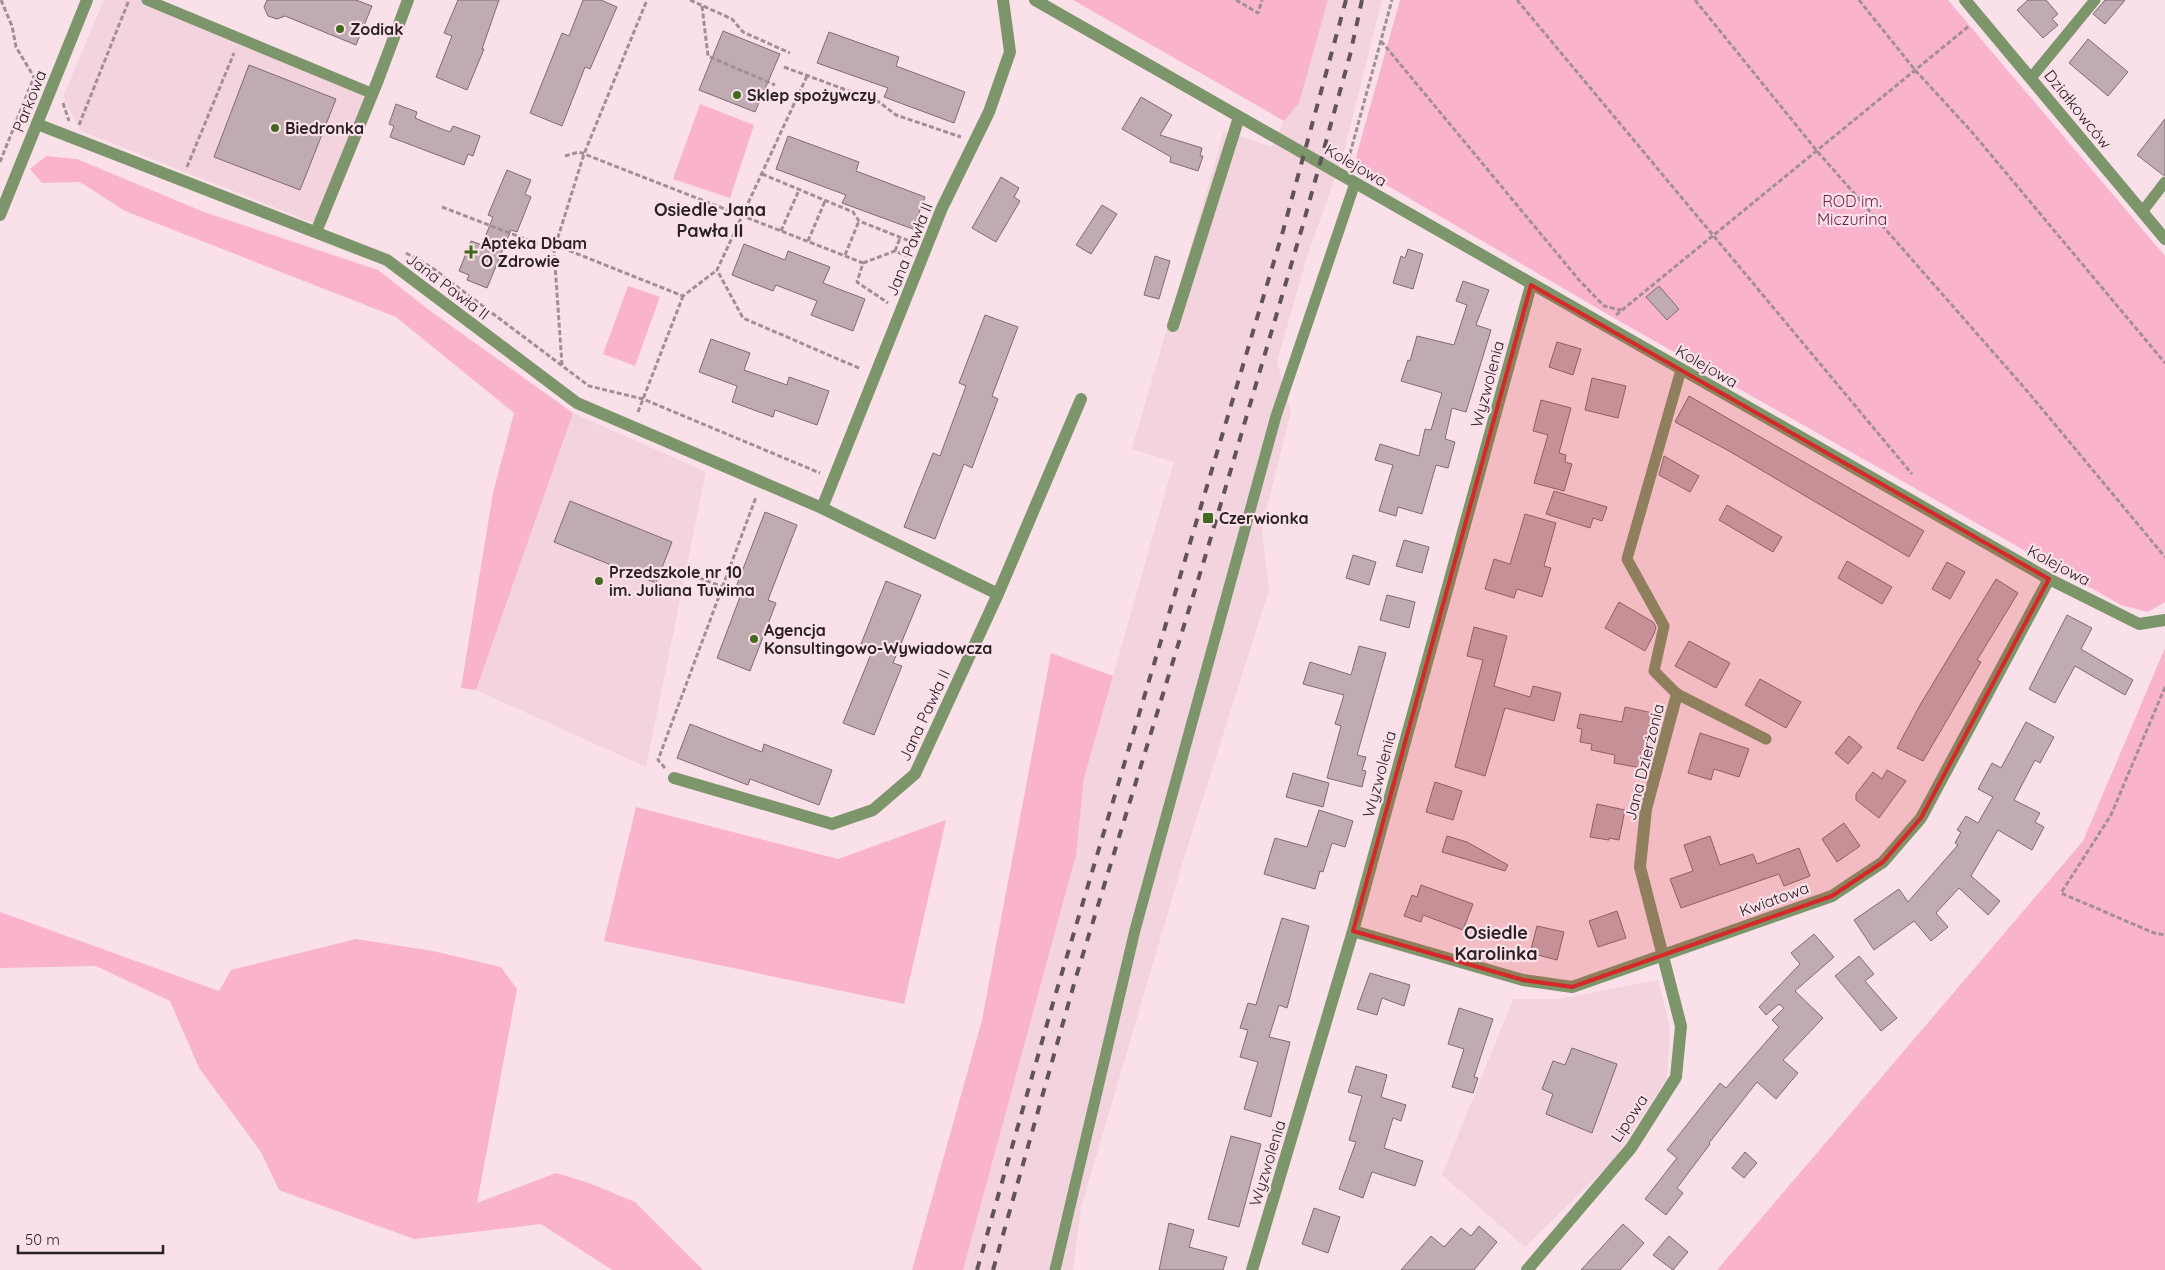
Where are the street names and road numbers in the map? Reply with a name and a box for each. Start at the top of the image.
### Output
street label: Działkowców [2040,65,2116,153]
street label: Parkowa [8,67,50,135]
street label: Kolejowa [1321,139,1391,191]
street label: Jana Pawła II [881,199,937,299]
street label: Jana Pawła II [402,248,494,324]
street label: Wyzwolenia [1466,339,1508,429]
street label: Kolejowa [1672,340,1742,392]
street label: Kolejowa [2024,540,2094,590]
street label: Jana Pawła II [894,666,954,764]
street label: Jana Dzierżonia [1620,702,1668,822]
street label: Wyzwolenia [1358,729,1400,819]
street label: Kwiatowa [1737,877,1811,921]
street label: Lipowa [1606,1090,1652,1146]
street label: Wyzwolenia [1244,1118,1290,1208]

